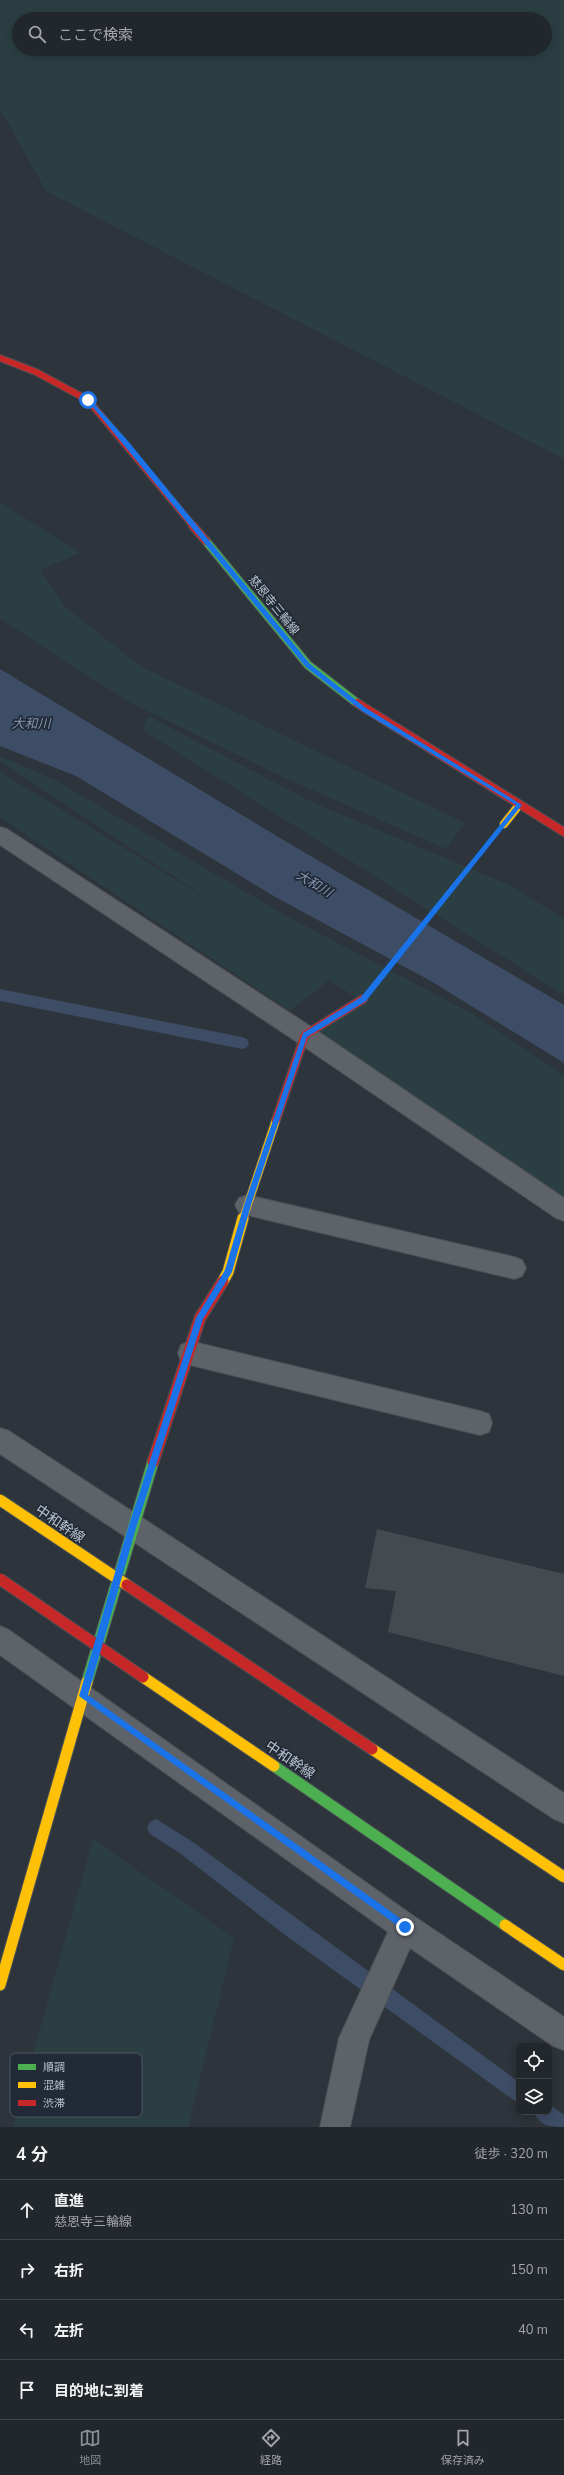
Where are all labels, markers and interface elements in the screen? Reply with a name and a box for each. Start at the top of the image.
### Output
search box [12,12,552,56]
icon: search [26,23,48,45]
text: ここで検索 [58,25,133,45]
route start [79,391,97,409]
street label: 慈恩寺三輪線 [245,572,303,638]
water label: 大和川 [11,715,52,733]
water label: 大和川 [293,866,337,903]
street label: 中和幹線 [31,1500,89,1548]
street label: 中和幹線 [261,1736,319,1784]
route end [396,1918,414,1936]
map controls [516,2043,552,2115]
button: locate [516,2043,552,2079]
legend [10,2053,142,2117]
text: 順調 [43,2060,65,2075]
text: 混雑 [43,2078,65,2093]
button: layers [516,2079,552,2115]
text: 渋滞 [43,2096,65,2111]
text: 4 分 [16,2143,48,2166]
text: 徒歩 · 320 m [474,2145,548,2163]
text: 直進 [54,2191,84,2211]
icon: ahead [16,2199,38,2221]
text: 130 m [510,2201,548,2219]
text: 慈恩寺三輪線 [54,2213,132,2231]
icon: right [16,2259,38,2281]
text: 右折 [54,2261,84,2281]
text: 150 m [510,2261,548,2279]
icon: left [16,2319,38,2341]
text: 左折 [54,2321,84,2341]
text: 40 m [518,2321,548,2339]
icon: arrive [16,2379,38,2401]
text: 目的地に到着 [54,2381,144,2401]
tab: 地図 [79,2427,101,2468]
tab: 経路 [260,2427,282,2468]
tab: 保存済み [441,2427,485,2468]

